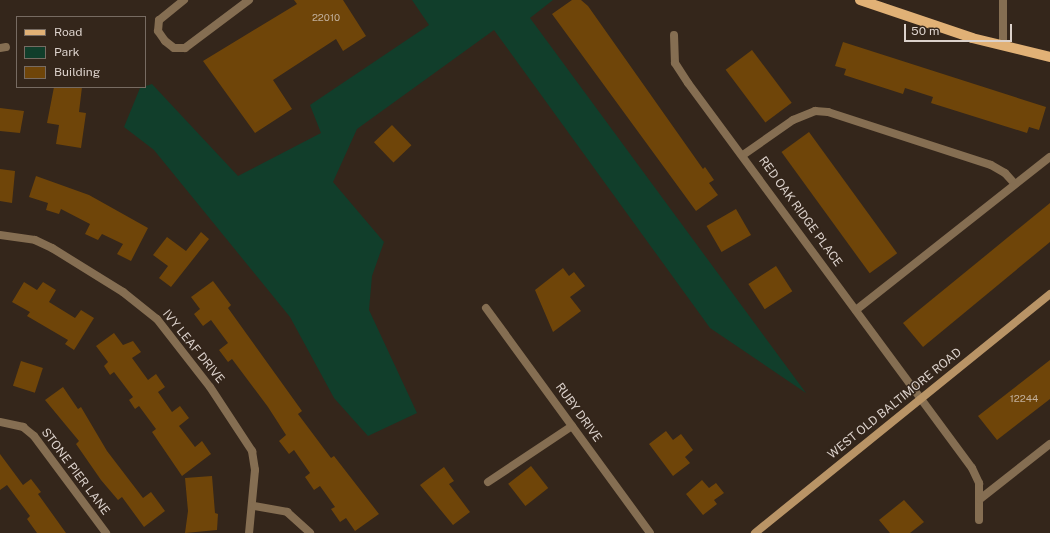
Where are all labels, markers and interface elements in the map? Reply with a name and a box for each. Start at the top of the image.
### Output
house number: 22010 [312,12,340,24]
legend [16,16,146,88]
scale bar [906,16,1014,42]
text: 50 m [911,24,939,38]
text: Road [54,25,82,39]
text: Park [54,45,80,59]
text: Building [54,65,100,79]
street label: RED OAK RIDGE PLACE [755,154,845,270]
street label: IVY LEAF DRIVE [159,307,227,387]
street label: WEST OLD BALTIMORE ROAD [825,346,965,462]
street label: RUBY DRIVE [552,381,604,445]
house number: 12244 [1010,393,1038,405]
street label: STONE PIER LANE [38,426,112,518]

